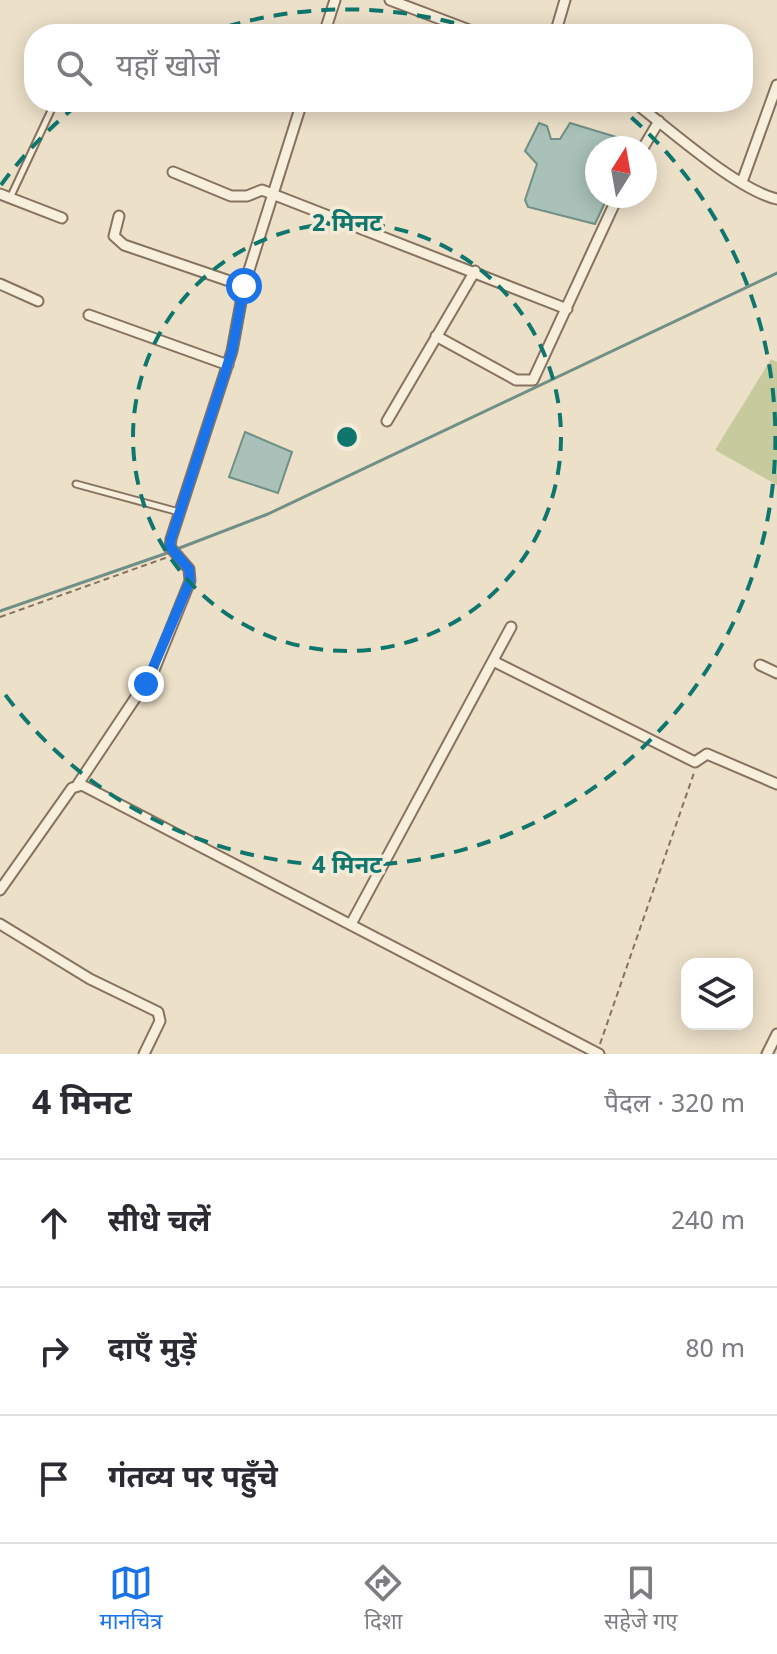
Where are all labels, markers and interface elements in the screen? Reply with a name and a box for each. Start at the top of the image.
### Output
search box [24,24,753,112]
icon: search [52,46,96,90]
text: यहाँ खोजें [116,49,219,88]
north arrow [585,136,657,208]
text: 2 मिनट [312,209,383,241]
route start [226,268,262,304]
centre of rings [333,423,361,451]
route end [128,666,164,702]
text: 4 मिनट [312,851,383,883]
map controls [681,958,753,1030]
button: layers [681,958,753,1030]
text: 4 मिनट [32,1084,131,1128]
text: पैदल · 320 m [604,1089,745,1123]
icon: ahead [32,1201,76,1245]
text: सीधे चलें [108,1204,210,1243]
text: 240 m [671,1206,745,1240]
icon: right [32,1329,76,1373]
text: दाएँ मुड़ें [108,1332,196,1371]
text: 80 m [685,1334,745,1368]
icon: arrive [32,1457,76,1501]
text: गंतव्य पर पहुँचे [108,1460,278,1499]
tab: मानचित्र [99,1561,162,1638]
tab: दिशा [361,1561,405,1638]
tab: सहेजे गए [604,1561,678,1638]

